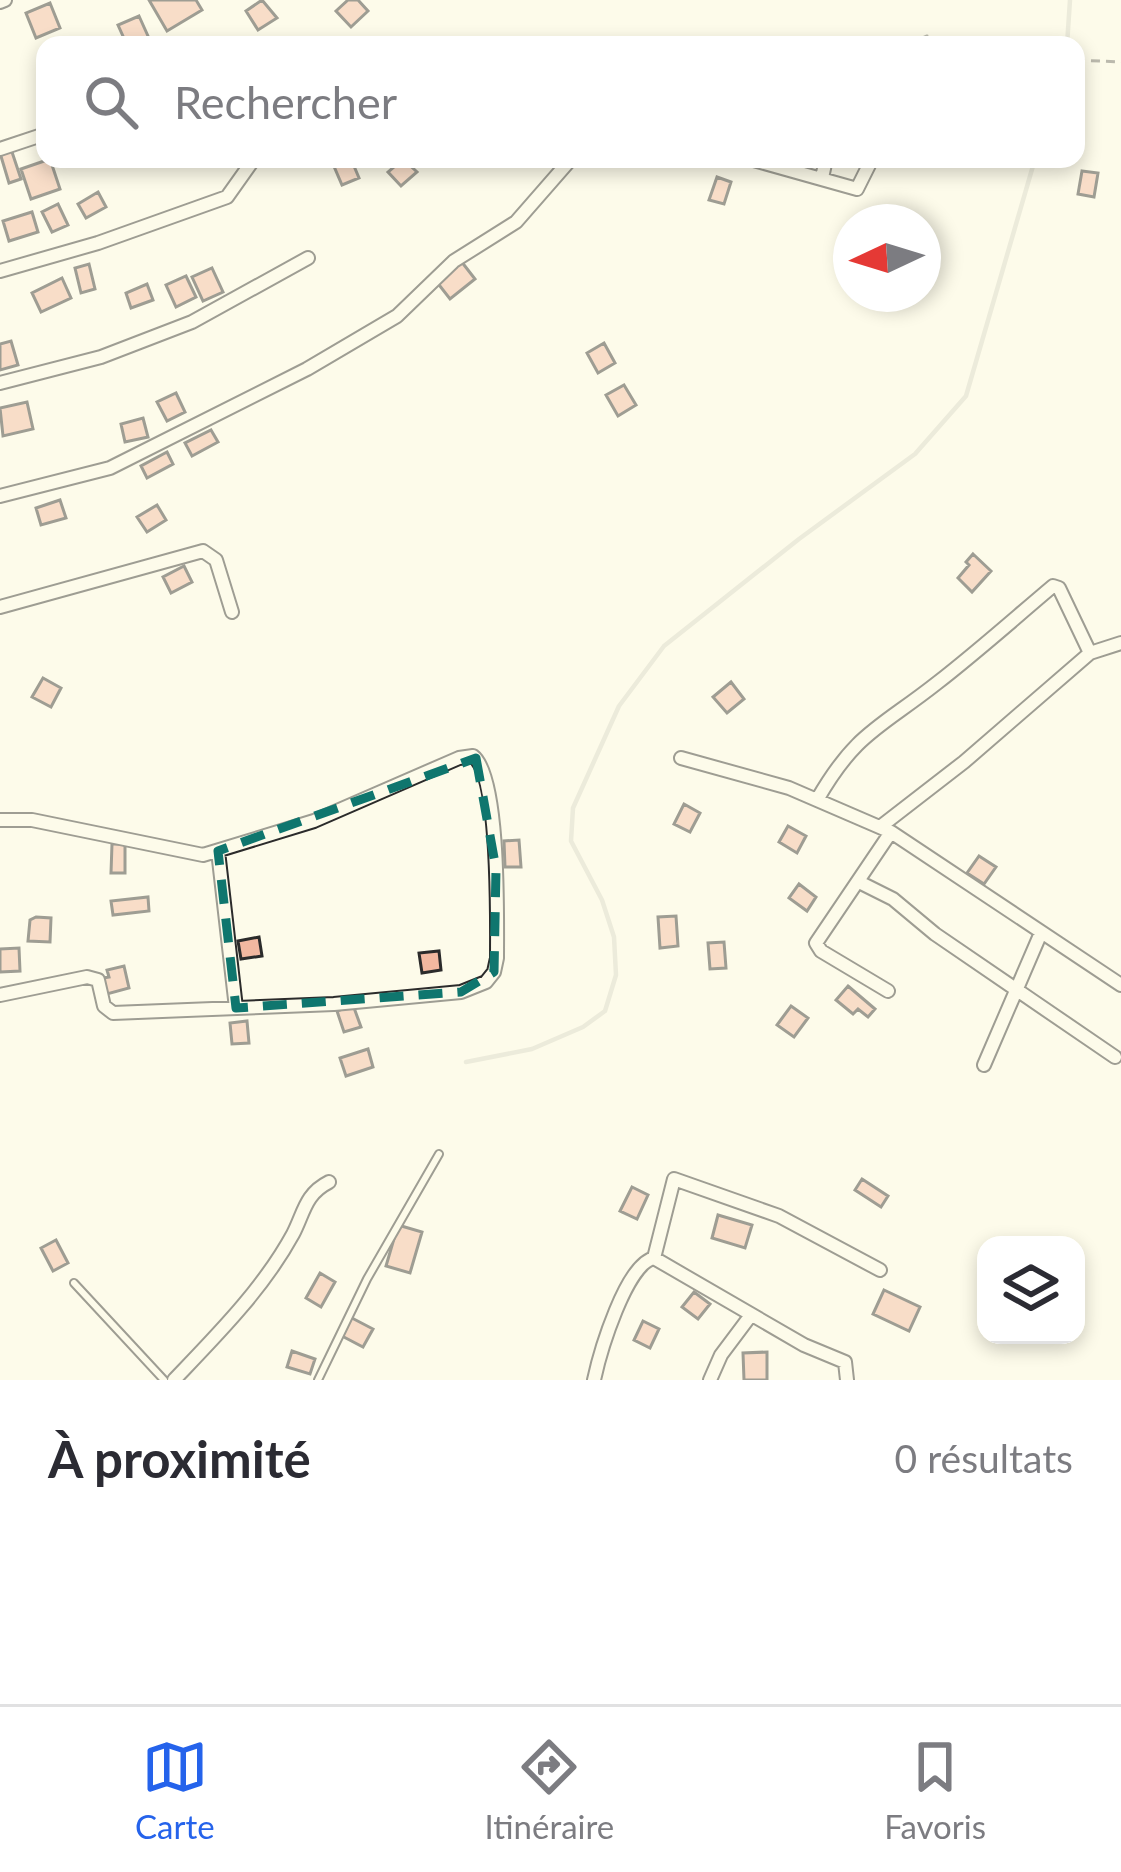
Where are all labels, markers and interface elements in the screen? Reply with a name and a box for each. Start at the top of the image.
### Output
search box [36,36,1085,168]
icon: search [78,69,144,135]
text: Rechercher [174,75,397,129]
north arrow [833,204,941,312]
map controls [977,1236,1085,1344]
button: layers [977,1236,1085,1344]
text: À proximité [48,1428,311,1489]
text: 0 résultats [895,1435,1073,1481]
tab: Carte [135,1734,215,1846]
tab: Itinéraire [485,1734,614,1846]
tab: Favoris [884,1734,986,1846]

